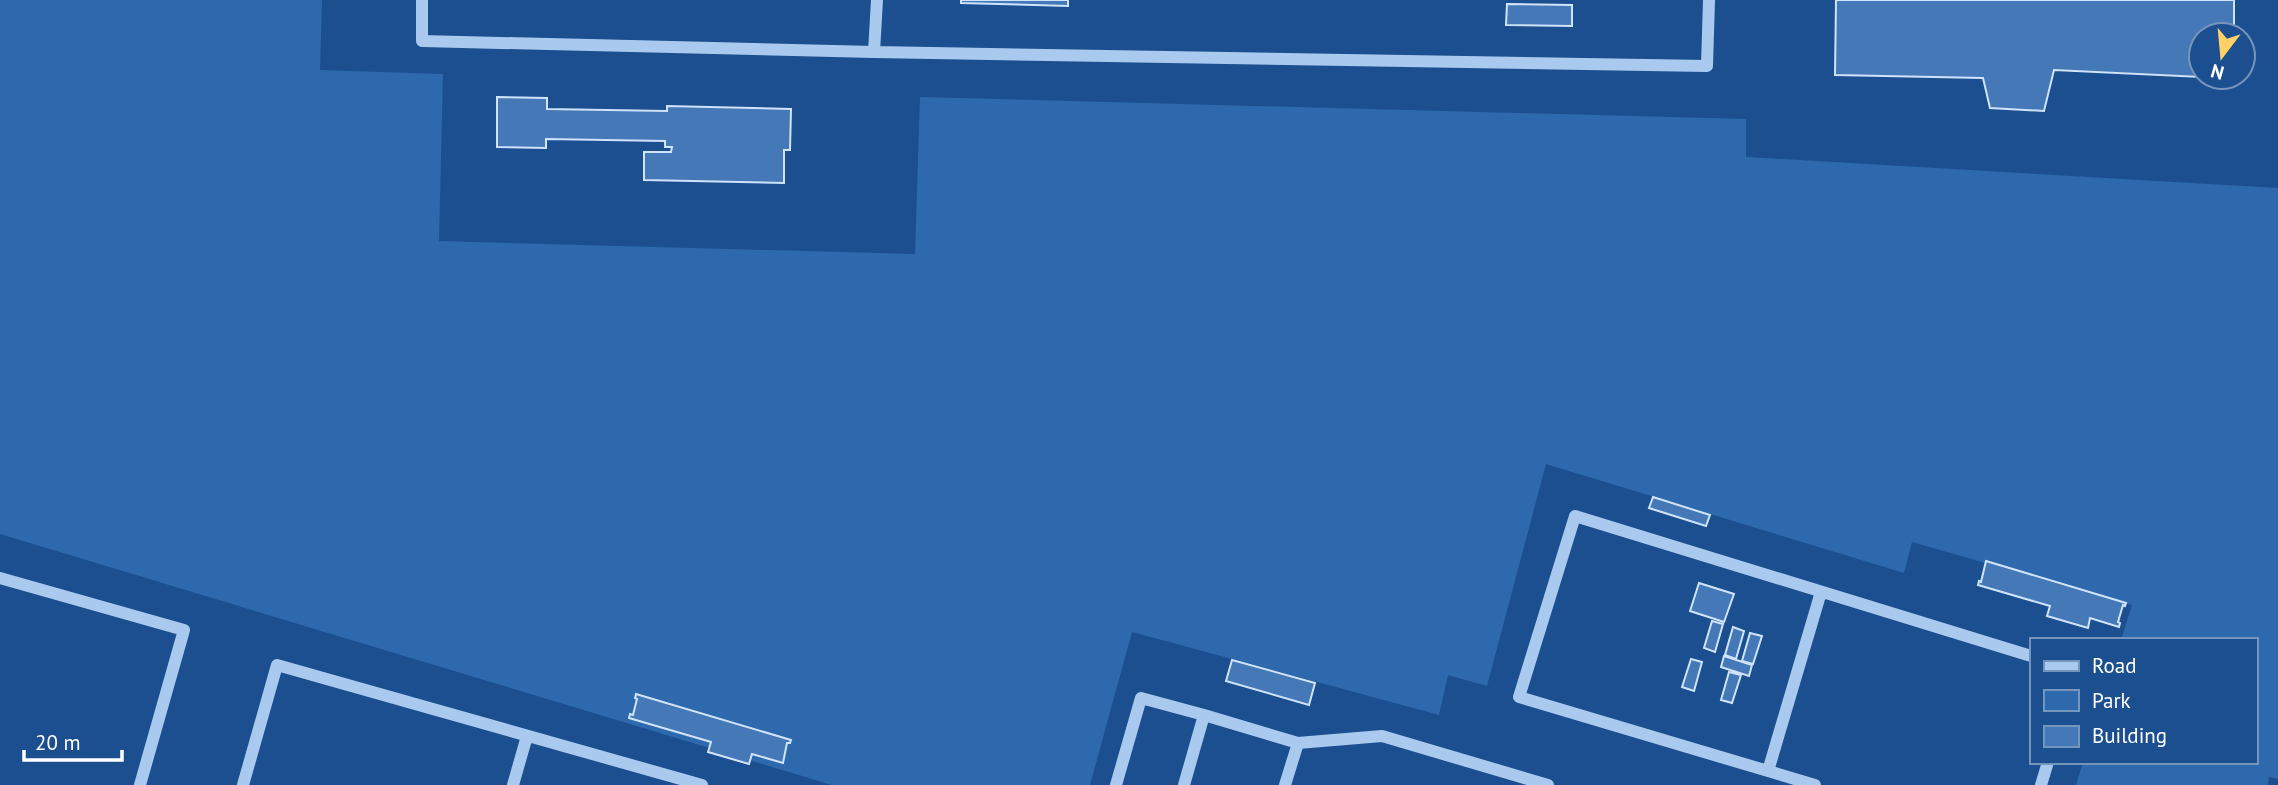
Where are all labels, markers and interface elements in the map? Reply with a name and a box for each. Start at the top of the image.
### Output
north arrow [2187,21,2257,91]
text: N [2208,59,2227,86]
legend [2030,638,2257,764]
text: Road [2092,652,2136,679]
text: Park [2092,687,2131,714]
scale bar [24,718,122,762]
text: Building [2092,722,2167,749]
text: 20 m [35,729,81,756]

